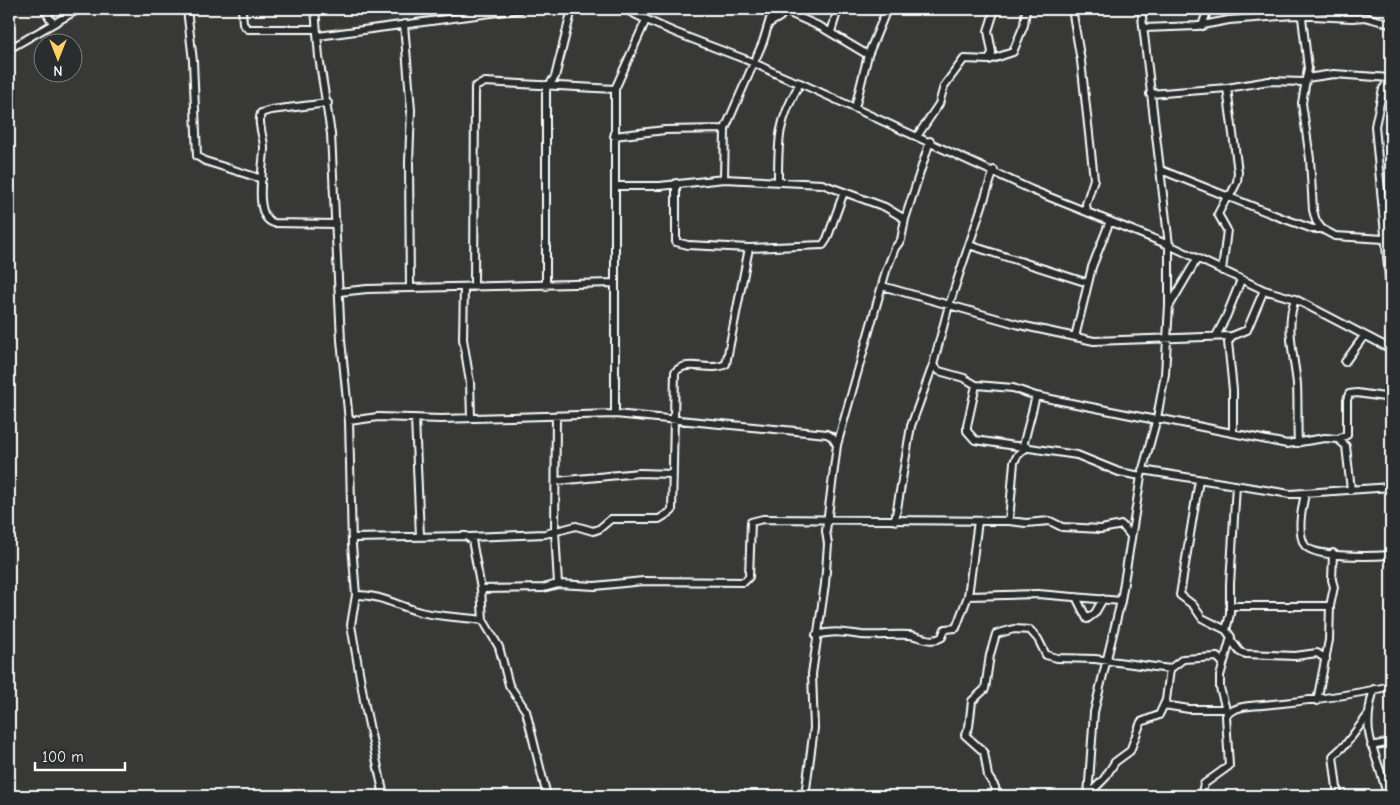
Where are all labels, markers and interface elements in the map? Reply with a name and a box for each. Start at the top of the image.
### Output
north arrow [32,32,82,82]
text: N [53,62,63,79]
scale bar [35,740,125,772]
text: 100 m [42,748,84,766]

